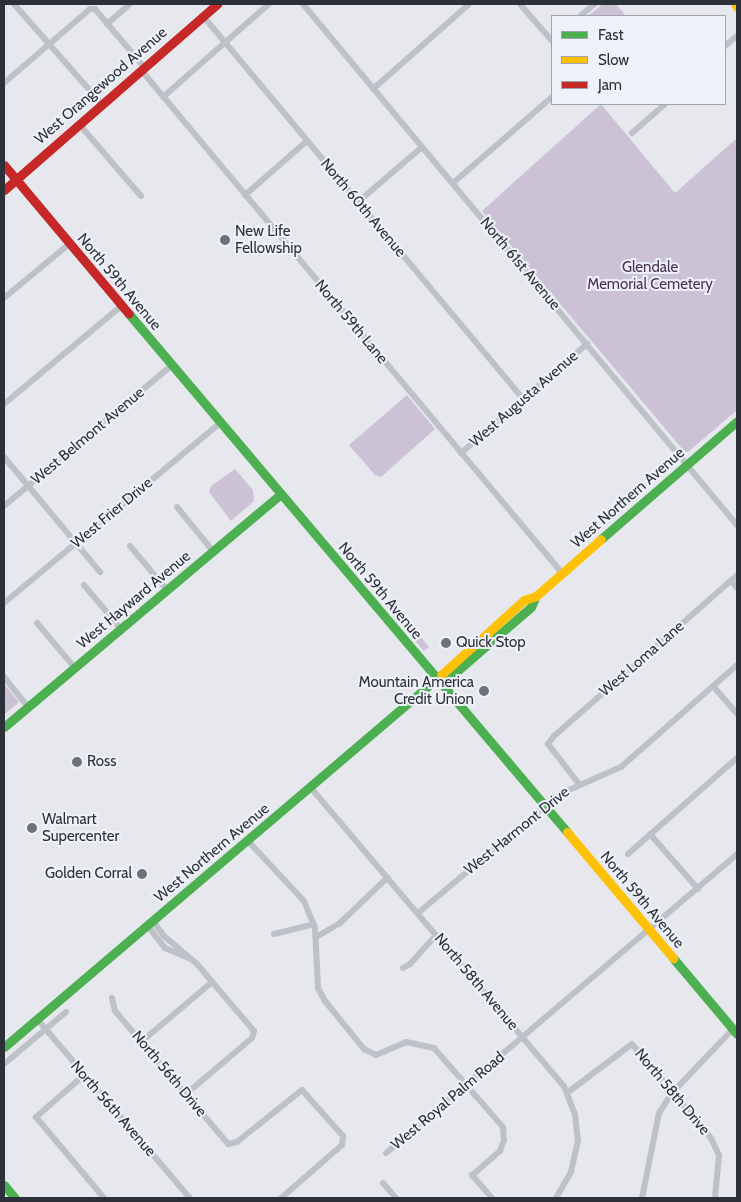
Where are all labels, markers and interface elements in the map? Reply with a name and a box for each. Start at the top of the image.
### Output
legend [551,15,726,105]
street label: West Orangewood Avenue [31,24,171,148]
text: Fast [598,26,623,44]
text: Slow [598,51,629,69]
text: Jam [598,76,622,94]
street label: North 60th Avenue [317,155,409,261]
street label: North 61st Avenue [476,214,564,314]
place label: New Life Fellowship [235,222,302,257]
street label: North 59th Avenue [73,230,165,334]
marker: New Life Fellowship [219,234,231,246]
park label: Glendale Memorial Cemetery [587,258,713,293]
street label: North 59th Lane [311,276,391,368]
street label: West Augusta Avenue [466,347,582,451]
street label: West Belmont Avenue [28,384,148,488]
street label: West Northern Avenue [568,444,688,552]
street label: West Frier Drive [68,474,156,552]
street label: North 59th Avenue [334,539,426,643]
street label: West Hayward Avenue [74,547,194,653]
street label: West Loma Lane [596,617,688,701]
place label: Quick Stop [456,634,526,652]
marker: Quick Stop [440,637,452,649]
place label: Mountain America Credit Union [358,673,474,708]
marker: Mountain America Credit Union [478,685,490,697]
place label: Ross [87,753,116,771]
marker: Ross [71,756,83,768]
street label: West Harmont Drive [461,783,573,879]
street label: West Northern Avenue [151,800,273,906]
place label: Walmart Supercenter [42,810,119,845]
marker: Walmart Supercenter [26,822,38,834]
street label: North 59th Avenue [596,848,688,952]
place label: Golden Corral [45,865,132,883]
marker: Golden Corral [136,868,148,880]
street label: North 58th Avenue [430,930,522,1034]
street label: North 56th Drive [128,1027,210,1121]
street label: North 58th Drive [631,1045,713,1139]
street label: West Royal Palm Road [388,1048,508,1154]
street label: North 56th Avenue [67,1058,159,1160]

